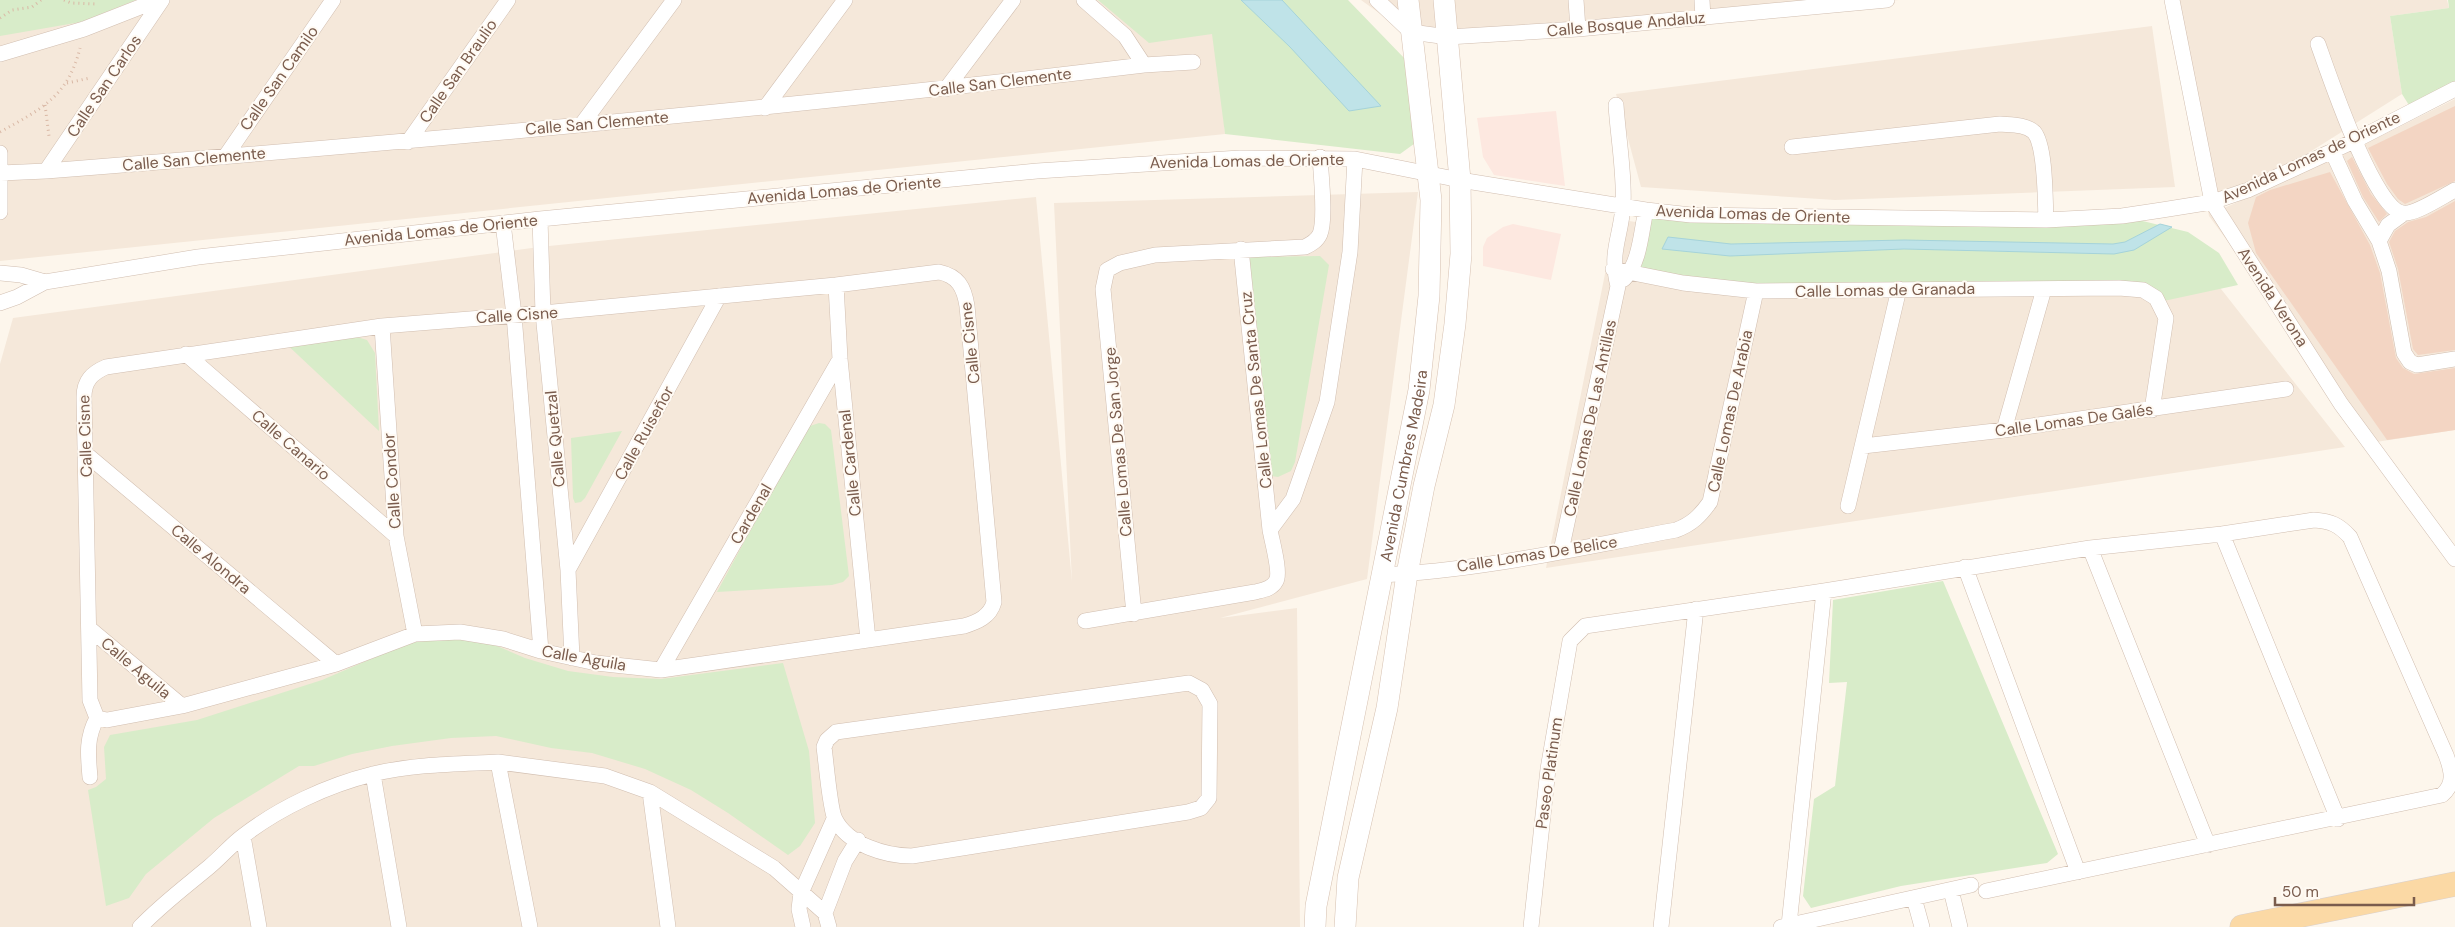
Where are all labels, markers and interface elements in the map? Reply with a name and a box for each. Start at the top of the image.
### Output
street label: Calle Bosque Andaluz [1546,7,1706,41]
street label: Calle San Braulio [414,15,502,127]
street label: Calle San Camilo [235,21,323,135]
street label: Calle San Carlos [62,31,146,141]
street label: Calle San Clemente [927,63,1073,101]
street label: Calle San Clemente [524,106,670,140]
street label: Avenida Lomas de Oriente [2218,106,2404,208]
street label: Calle San Clemente [121,142,267,176]
street label: Avenida Lomas de Oriente [1149,149,1345,173]
street label: Avenida Lomas de Oriente [746,171,942,209]
street label: Avenida Lomas de Oriente [1655,200,1851,228]
street label: Avenida Lomas de Oriente [343,209,539,251]
street label: Avenida Verona [2233,243,2313,351]
street label: Calle Lomas de Granada [1795,278,1975,302]
street label: Calle Lomas De Santa Cruz [1235,290,1277,490]
street label: Calle Cisne [955,301,985,385]
street label: Calle Cisne [475,302,559,328]
street label: Calle Lomas De Las Antillas [1559,317,1621,519]
street label: Calle Lomas De Arabia [1703,328,1757,494]
street label: Calle Lomas De San Jorge [1099,346,1137,538]
street label: Avenida Cumbres Madeira [1375,369,1432,563]
street label: Calle Ruiseñor [609,382,679,484]
street label: Calle Quetzal [540,390,570,488]
street label: Calle Cisne [73,395,97,477]
street label: Calle Lomas De Galés [1994,399,2154,441]
street label: Calle Canario [247,405,335,485]
street label: Calle Cardenal [834,409,866,517]
street label: Calle Condor [378,432,406,530]
street label: Cardenal [725,480,777,548]
street label: Calle Alondra [167,519,255,599]
street label: Calle Lomas De Belice [1455,531,1619,577]
street label: Calle Aguila [97,632,175,704]
street label: Calle Aguila [540,640,628,676]
street label: Paseo Platinum [1531,716,1567,830]
scale bar [2275,874,2414,906]
text: 50 m [2282,882,2319,902]

